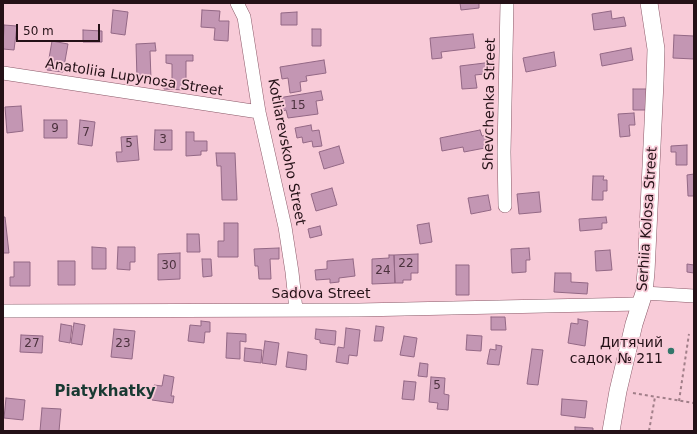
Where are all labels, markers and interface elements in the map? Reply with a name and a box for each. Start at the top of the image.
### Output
scale bar [18,16,102,42]
text: 50 m [23,24,54,38]
street label: Shevchenka Street [480,38,500,170]
street label: Anatoliia Lupynosa Street [44,56,224,100]
street label: Kotliarevskoho Street [264,77,308,227]
house number: 15 [290,99,306,113]
house number: 9 [51,122,59,136]
house number: 7 [82,126,90,140]
house number: 3 [159,133,167,147]
house number: 5 [125,137,133,151]
street label: Serhiia Kolosa Street [635,146,661,292]
house number: 22 [398,257,414,271]
house number: 30 [161,259,177,273]
house number: 24 [375,264,391,278]
street label: Sadova Street [272,286,370,302]
place label: Дитячий садок № 211 [570,335,663,368]
house number: 27 [24,337,40,351]
house number: 23 [115,337,131,351]
marker: Дитячий садок № 211 [666,346,676,356]
house number: 5 [433,379,441,393]
district label: Piatykhatky [55,383,155,401]

